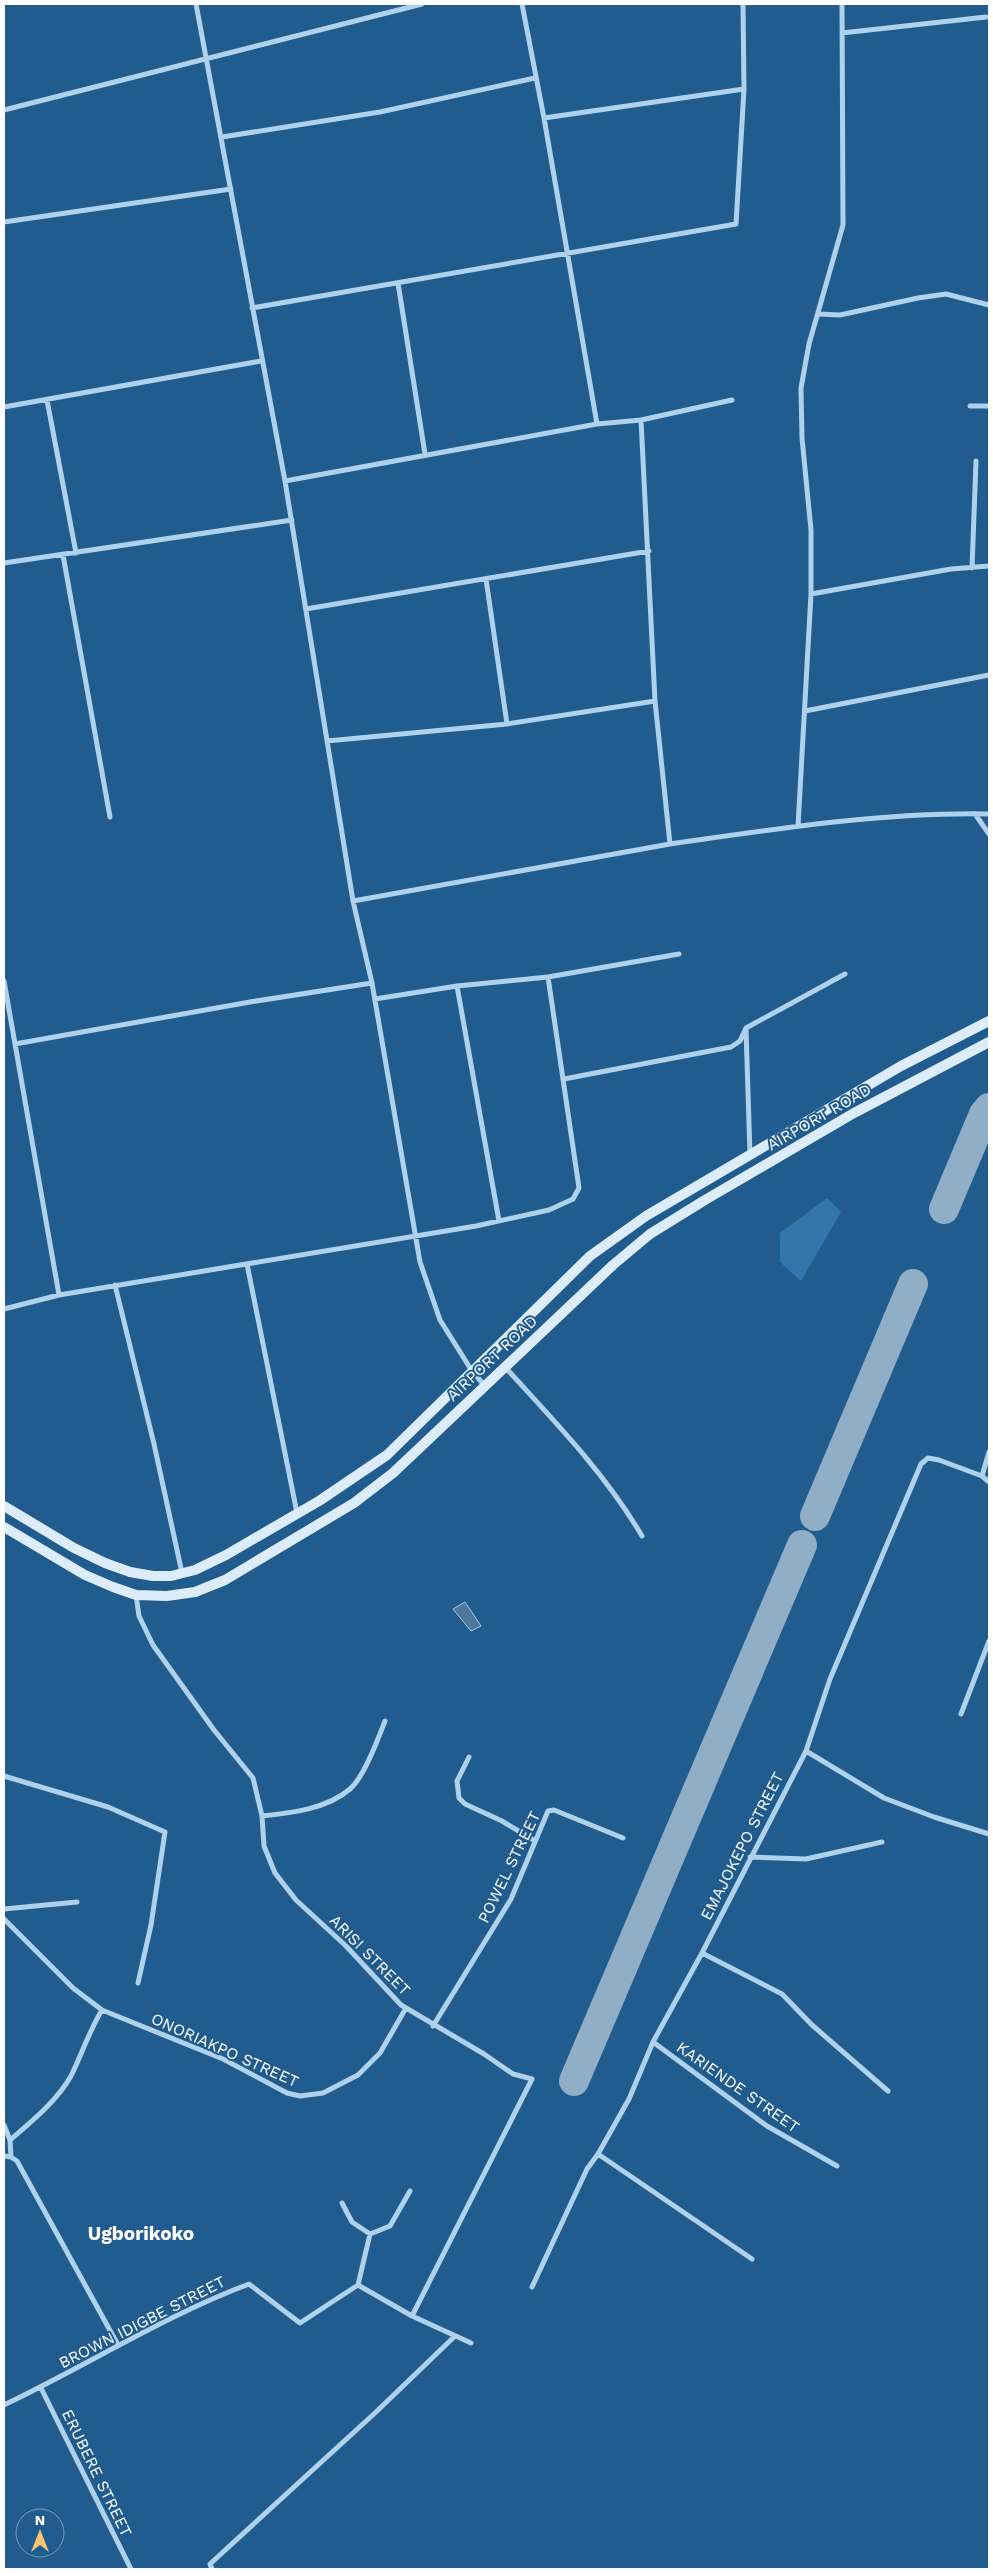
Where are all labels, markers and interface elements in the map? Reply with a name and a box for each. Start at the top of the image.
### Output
street label: AIRPORT ROAD [764,1080,874,1154]
street label: AIRPORT ROAD [443,1311,541,1405]
street label: EMAJOKEPO STREET [696,1769,788,1923]
street label: POWEL STREET [474,1808,544,1926]
street label: ARISI STREET [326,1911,415,2000]
street label: ONORIAKPO STREET [148,2009,302,2091]
street label: KARIENDE STREET [673,2037,803,2137]
district label: Ugborikoko [88,2222,194,2245]
street label: BROWN IDIGBE STREET [56,2272,229,2372]
street label: ERUBERE STREET [58,2406,136,2540]
north arrow [15,2508,65,2558]
text: N [35,2512,45,2528]

